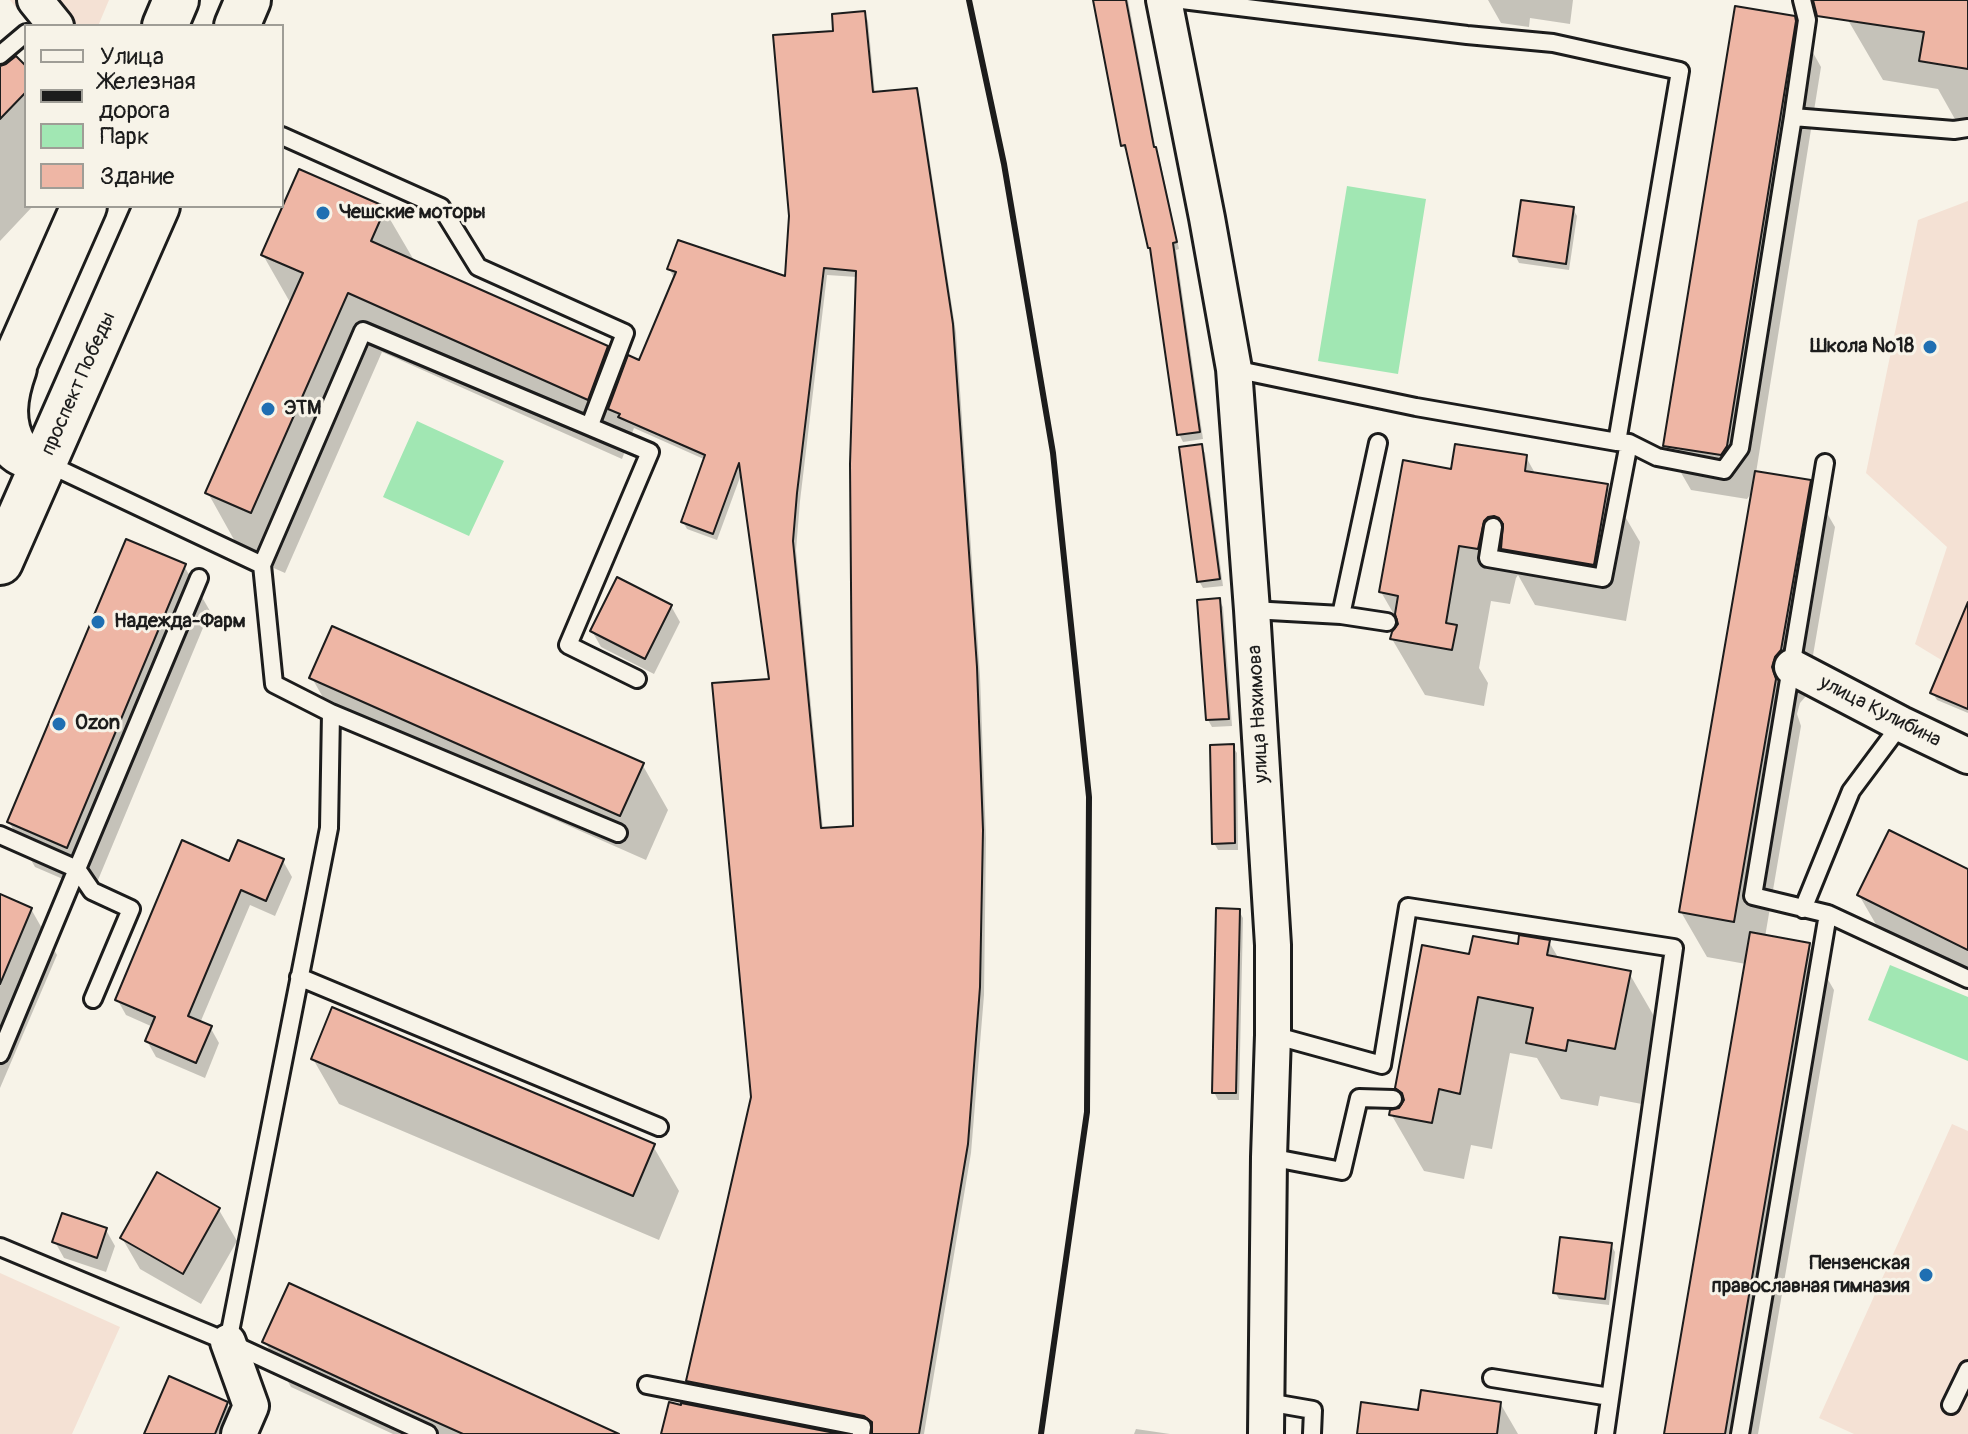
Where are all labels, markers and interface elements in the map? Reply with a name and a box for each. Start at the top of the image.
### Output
legend [24,24,284,208]
text: Улица [100,42,164,71]
text: Железная дорога [99,67,196,125]
text: Парк [100,122,149,151]
text: Здание [100,162,174,191]
place label: Чешские моторы [339,201,486,225]
marker: Чешские моторы [314,204,332,222]
street label: проспект Победы [37,309,121,459]
place label: Школа №18 [1810,335,1914,359]
marker: Школа №18 [1921,338,1939,356]
place label: ЭТМ [284,397,321,421]
marker: ЭТМ [259,400,277,418]
place label: Надежда-Фарм [114,610,246,634]
marker: Надежда-Фарм [89,613,107,631]
street label: улица Нахимова [1243,644,1275,784]
street label: улица Кулибина [1815,671,1945,753]
place label: Ozon [75,712,120,736]
marker: Ozon [50,715,68,733]
place label: Пензенская православная гимназия [1712,1252,1910,1299]
marker: Пензенская православная гимназия [1917,1266,1935,1284]

